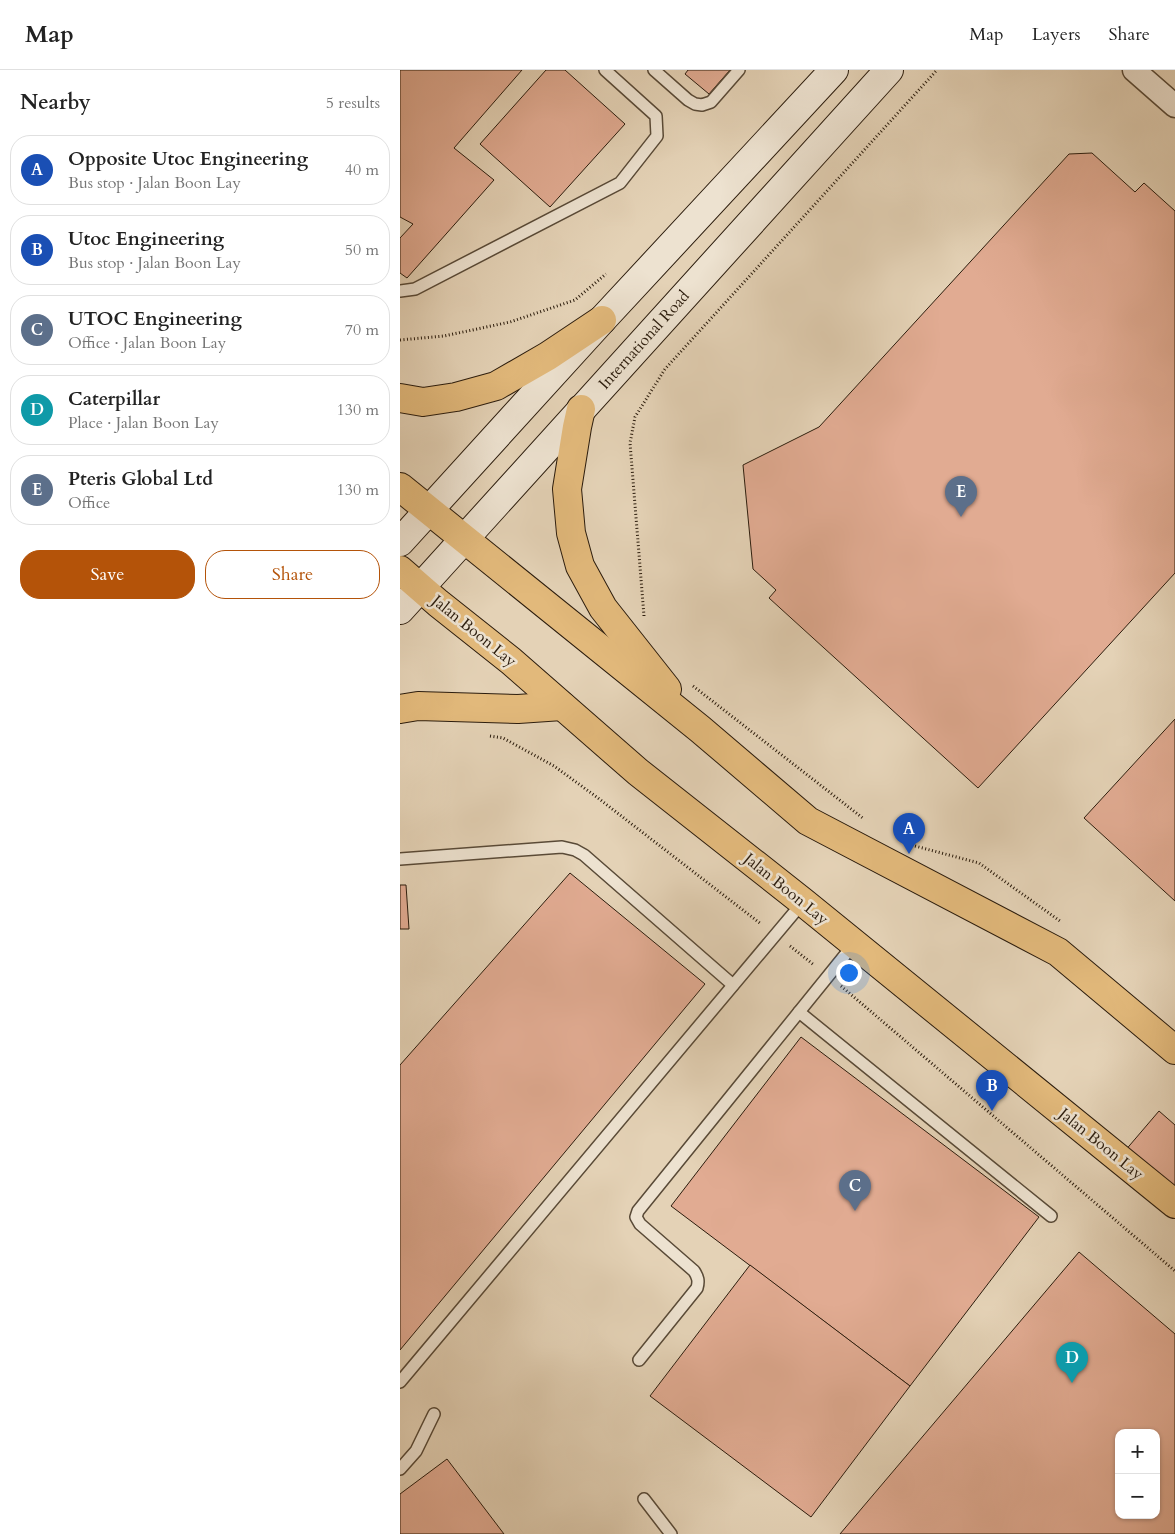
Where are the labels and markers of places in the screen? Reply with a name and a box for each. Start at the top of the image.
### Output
pin: E [945,476,977,517]
pin: A [893,813,925,854]
pin: B [976,1070,1008,1111]
pin: C [839,1170,871,1211]
pin: D [1056,1342,1088,1383]

